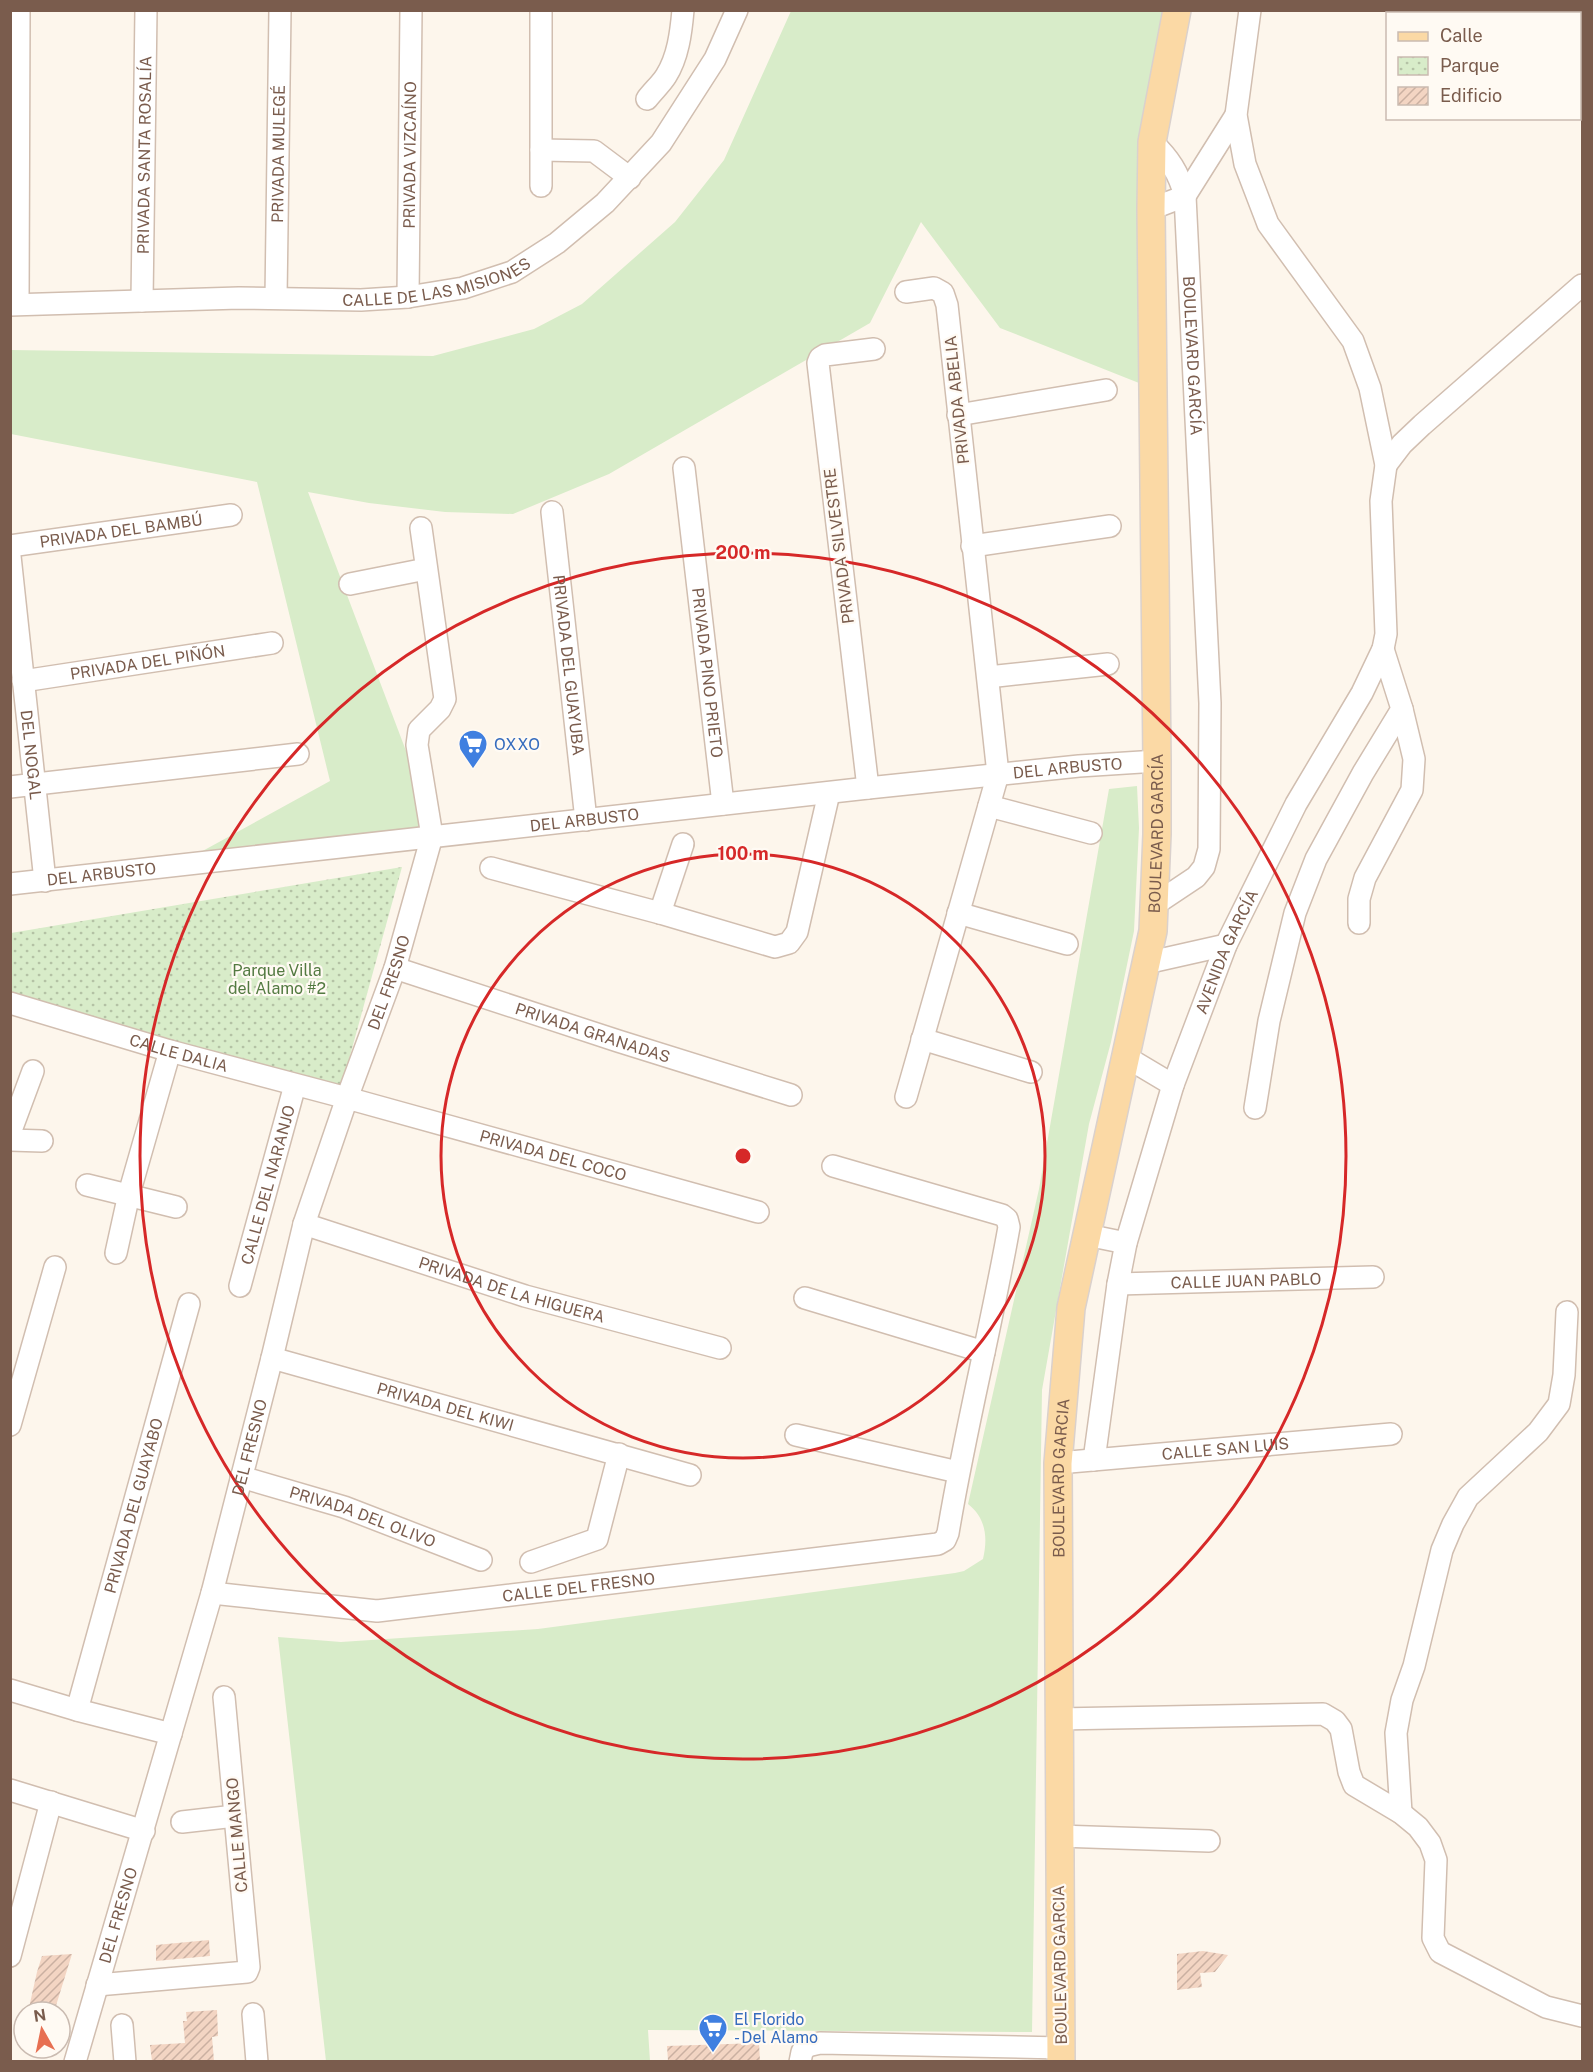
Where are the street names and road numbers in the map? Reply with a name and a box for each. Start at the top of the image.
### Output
street label: PRIVADA SANTA ROSALÍA [133,56,155,254]
street label: PRIVADA VIZCAÍNO [399,81,420,229]
street label: PRIVADA MULEGÉ [268,85,288,223]
street label: CALLE DE LAS MISIONES [342,253,534,310]
street label: BOULEVARD GARCÍA [1179,275,1207,436]
street label: PRIVADA ABELIA [941,335,973,465]
street label: PRIVADA SILVESTRE [820,467,858,625]
street label: PRIVADA DEL BAMBÚ [38,509,204,551]
street label: PRIVADA DEL GUAYUBA [549,574,588,756]
street label: PRIVADA PINO PRIETO [688,587,727,759]
street label: PRIVADA DEL PIÑÓN [69,641,226,683]
street label: DEL NOGAL [17,709,46,801]
street label: DEL ARBUSTO [1012,754,1123,782]
street label: BOULEVARD GARCÍA [1144,754,1167,914]
street label: DEL ARBUSTO [529,804,640,835]
street label: DEL ARBUSTO [46,858,157,889]
street label: AVENIDA GARCÍA [1191,886,1262,1016]
street label: DEL FRESNO [364,933,413,1032]
street label: PRIVADA GRANADAS [513,999,673,1066]
street label: CALLE DALIA [127,1030,230,1076]
street label: CALLE DEL NARANJO [237,1103,299,1267]
street label: PRIVADA DEL COCO [477,1126,629,1185]
street label: PRIVADA DE LA HIGUERA [416,1253,607,1326]
street label: CALLE JUAN PABLO [1170,1269,1322,1292]
street label: PRIVADA DEL KIWI [375,1378,516,1435]
street label: DEL FRESNO [228,1397,271,1498]
street label: BOULEVARD GARCIA [1048,1398,1073,1558]
street label: PRIVADA DEL GUAYABO [100,1416,167,1595]
street label: CALLE SAN LUIS [1161,1433,1290,1463]
street label: PRIVADA DEL OLIVO [287,1482,439,1551]
street label: CALLE DEL FRESNO [501,1568,656,1605]
street label: CALLE MANGO [223,1777,251,1893]
street label: DEL FRESNO [95,1865,141,1965]
street label: BOULEVARD GARCIA [1049,1885,1071,2045]

